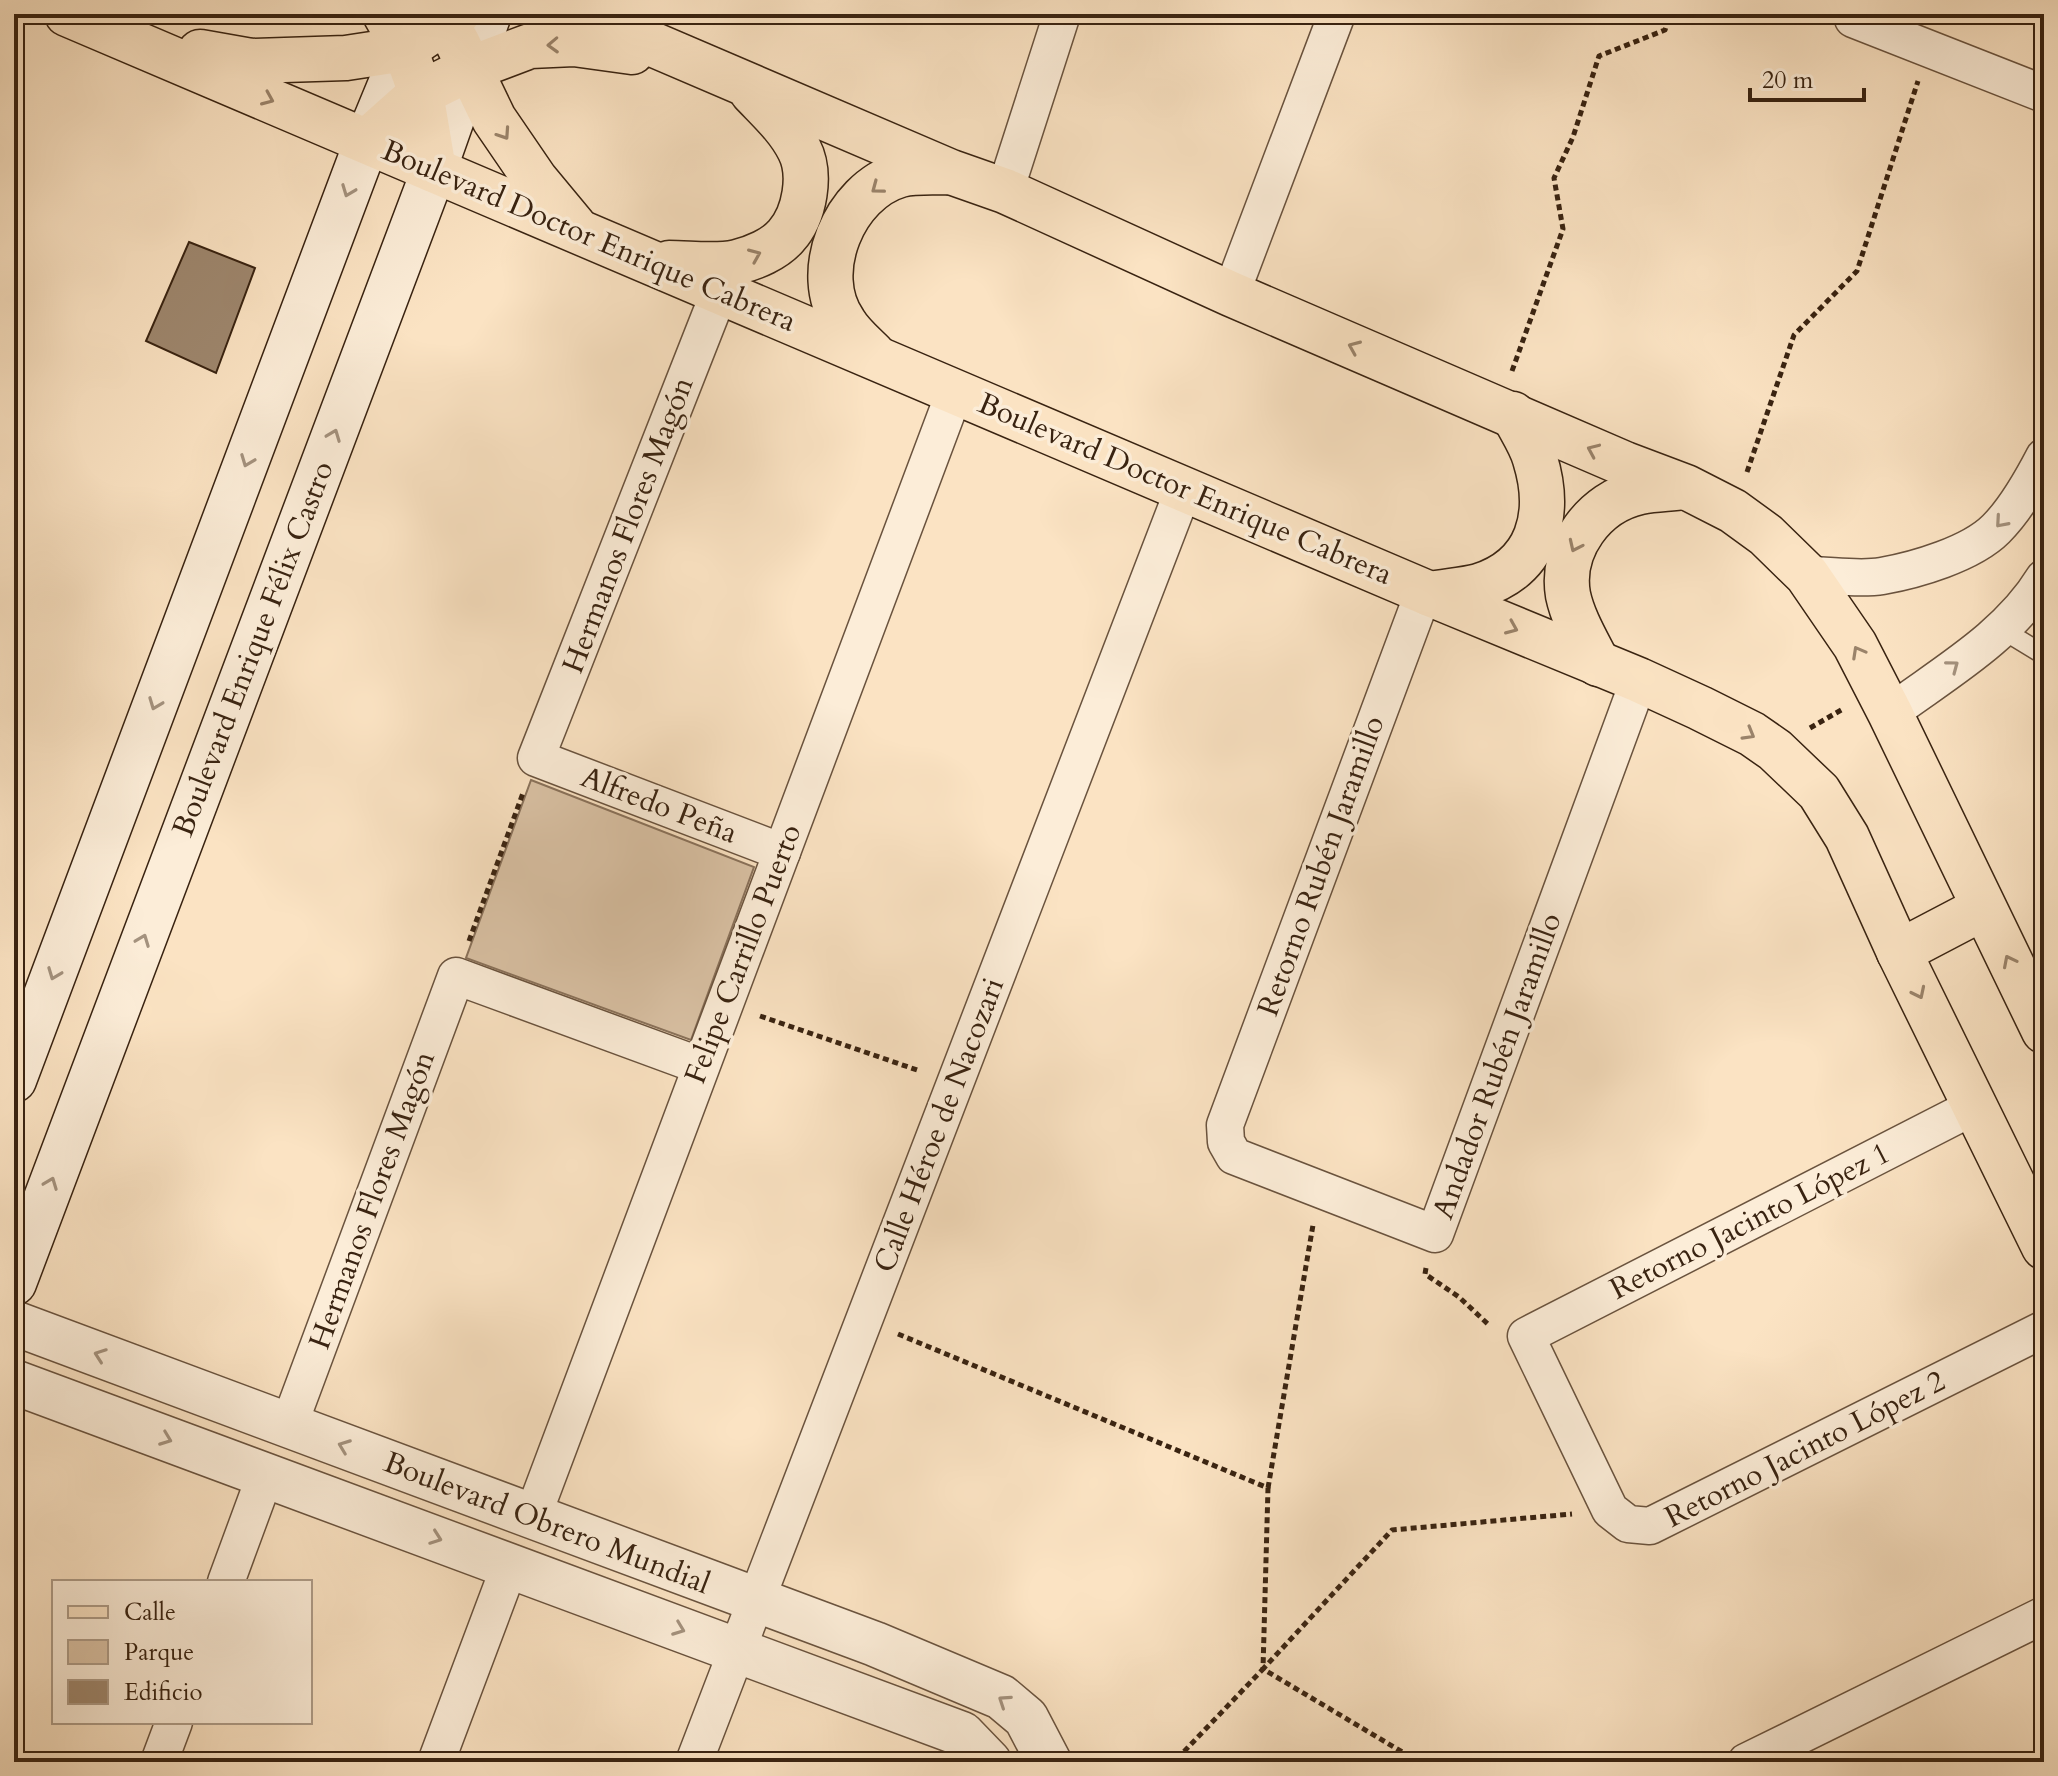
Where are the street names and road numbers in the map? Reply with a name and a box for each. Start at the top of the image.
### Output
street label: Boulevard Doctor Enrique Cabrera [376,130,802,342]
street label: Hermanos Flores Magón [553,371,703,679]
street label: Boulevard Doctor Enrique Cabrera [972,383,1398,595]
street label: Boulevard Enrique Félix Castro [162,455,344,843]
street label: Retorno Rubén Jaramillo [1248,710,1394,1022]
street label: Alfredo Peña [575,756,743,854]
street label: Felipe Carrillo Puerto [675,818,811,1090]
street label: Andador Rubén Jaramillo [1423,907,1571,1225]
street label: Calle Héroe de Nacozari [864,972,1014,1278]
street label: Hermanos Flores Magón [299,1045,445,1355]
street label: Retorno Jacinto López 1 [1603,1133,1897,1309]
street label: Retorno Jacinto López 2 [1658,1361,1952,1537]
street label: Boulevard Obrero Mundial [378,1442,716,1604]

